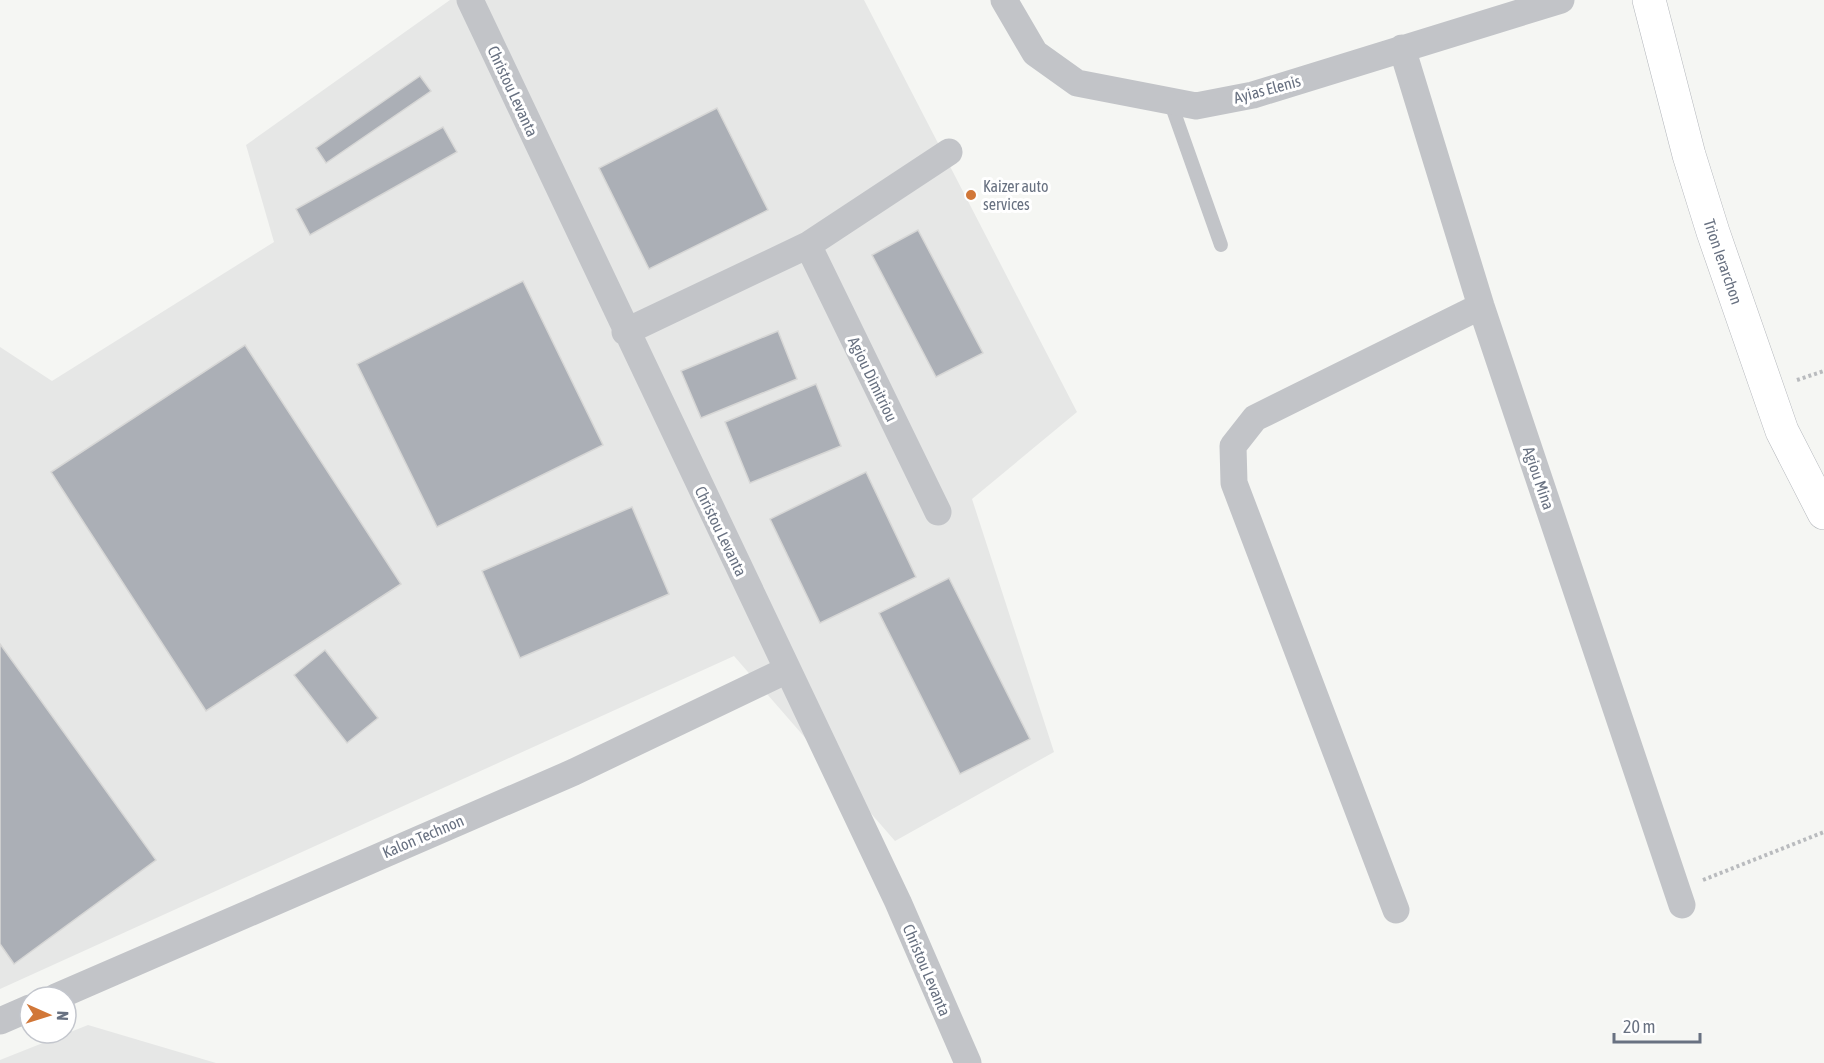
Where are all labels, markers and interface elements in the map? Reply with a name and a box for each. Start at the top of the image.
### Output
street label: Christou Levanta [484,43,542,139]
street label: Ayias Elenis [1232,71,1303,108]
place label: Kaizer auto services [983,177,1049,213]
marker: Kaizer auto services [964,188,978,202]
street label: Trion Ierarchon [1700,217,1746,307]
street label: Agiou Dimitriou [844,334,901,425]
street label: Agiou Mina [1519,444,1558,512]
street label: Christou Levanta [691,483,751,579]
street label: Kalon Technon [380,811,466,861]
street label: Christou Levanta [900,921,954,1019]
north arrow [18,985,78,1045]
scale bar [1614,1006,1700,1044]
text: N [54,1011,72,1021]
text: 20 m [1623,1016,1655,1037]

